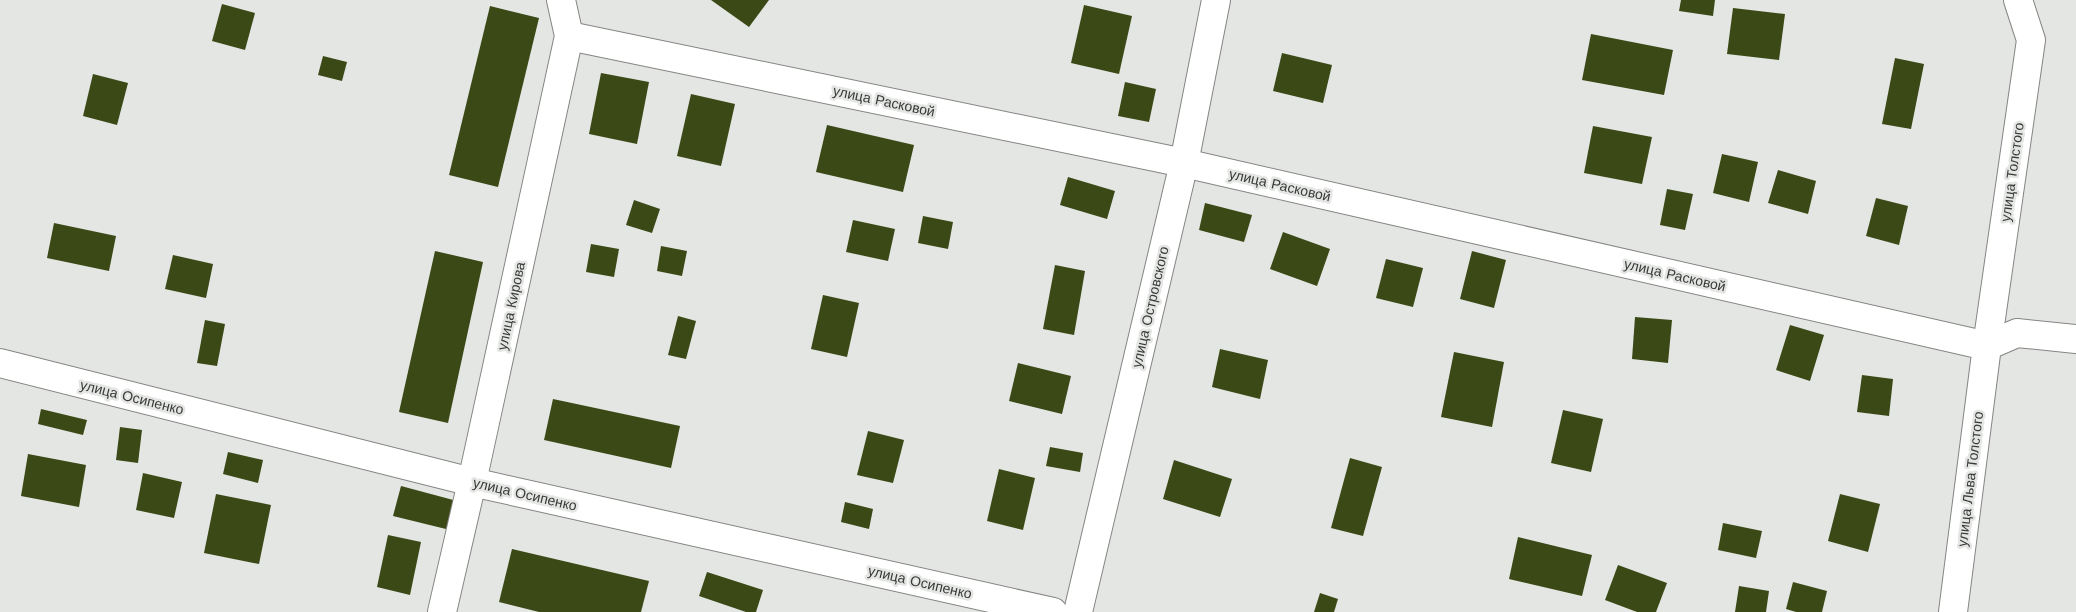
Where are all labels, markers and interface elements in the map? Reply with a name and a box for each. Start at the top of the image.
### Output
street label: улица Расковой [832,82,936,120]
street label: улица Толстого [1997,121,2027,223]
street label: улица Расковой [1228,166,1332,204]
street label: улица Островского [1128,245,1172,369]
street label: улица Расковой [1623,256,1727,294]
street label: улица Кирова [494,260,528,352]
street label: улица Осипенко [79,376,186,418]
street label: улица Льва Толстого [1954,410,1986,548]
street label: улица Осипенко [471,474,579,514]
street label: улица Осипенко [866,562,974,602]

